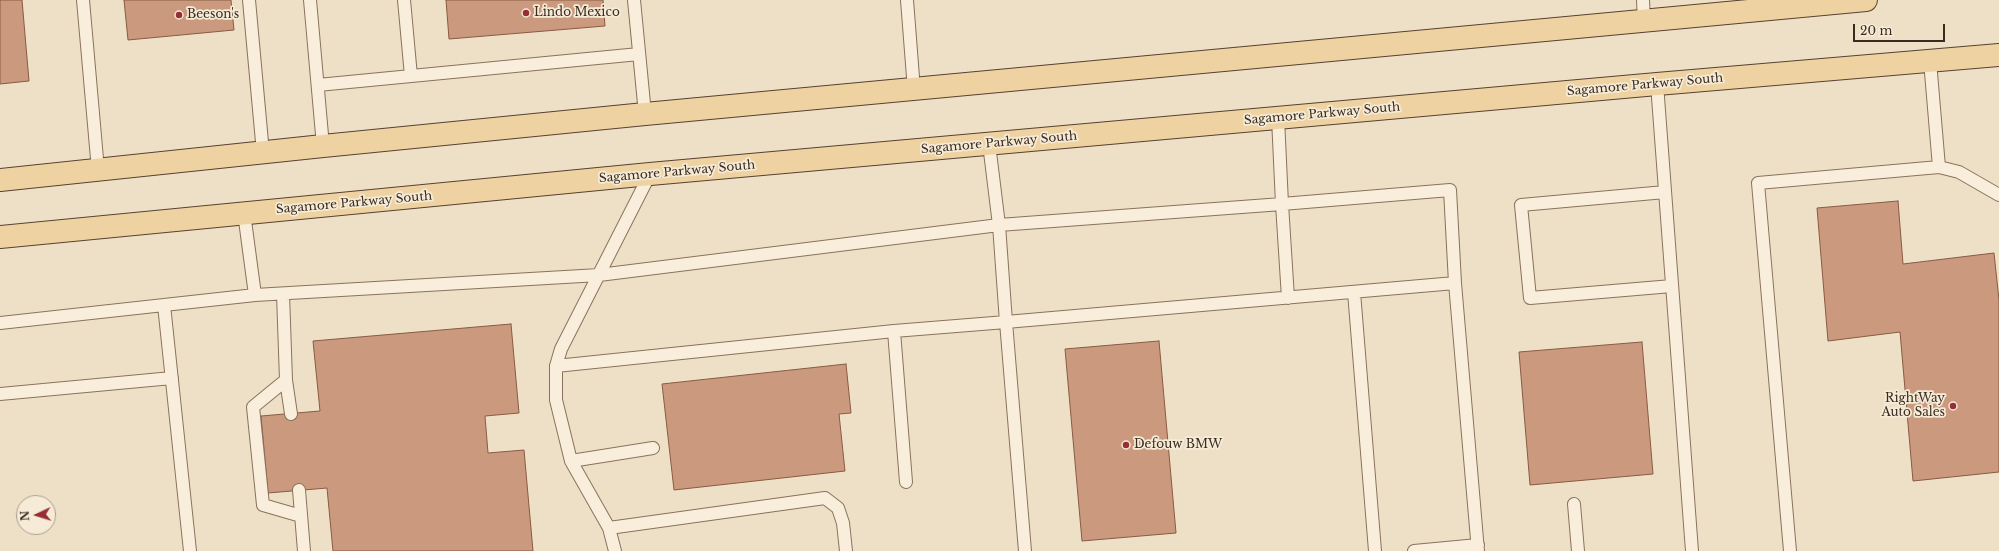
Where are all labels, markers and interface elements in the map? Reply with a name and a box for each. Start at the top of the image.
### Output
place label: Lindo Mexico [534,6,620,20]
place label: Beeson's [187,8,239,22]
marker: Lindo Mexico [521,8,531,18]
marker: Beeson's [174,10,184,20]
scale bar [1855,16,1947,42]
text: 20 m [1860,23,1892,38]
street label: Sagamore Parkway South [1566,71,1724,99]
street label: Sagamore Parkway South [1243,100,1401,128]
street label: Sagamore Parkway South [920,129,1078,157]
street label: Sagamore Parkway South [598,158,756,186]
street label: Sagamore Parkway South [275,189,433,217]
place label: RightWay Auto Sales [1881,392,1945,420]
marker: RightWay Auto Sales [1948,401,1958,411]
place label: Defouw BMW [1134,438,1222,452]
marker: Defouw BMW [1121,440,1131,450]
north arrow [16,495,56,535]
text: N [18,510,32,521]

